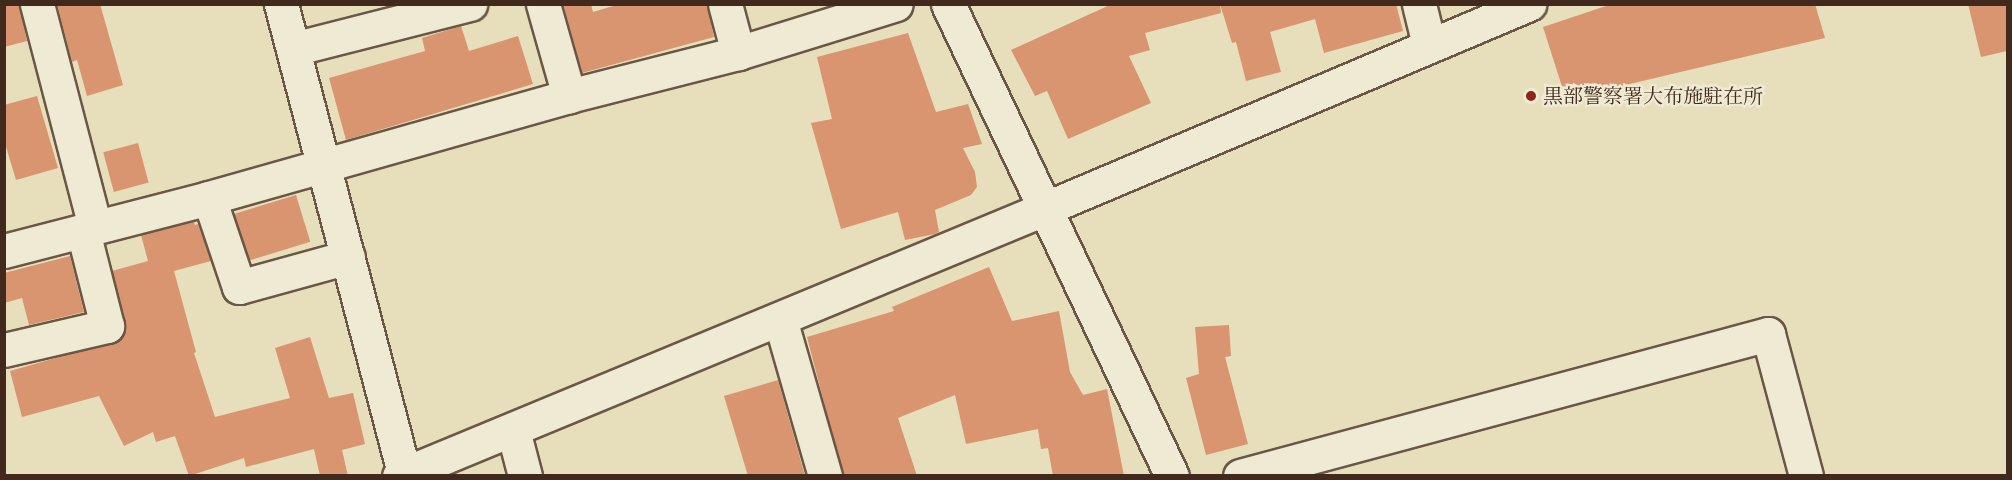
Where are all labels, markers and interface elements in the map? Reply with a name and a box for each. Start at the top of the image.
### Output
place label: 黒部警察署大布施駐在所 [1543,84,1763,108]
marker: 黒部警察署大布施駐在所 [1524,89,1538,103]

